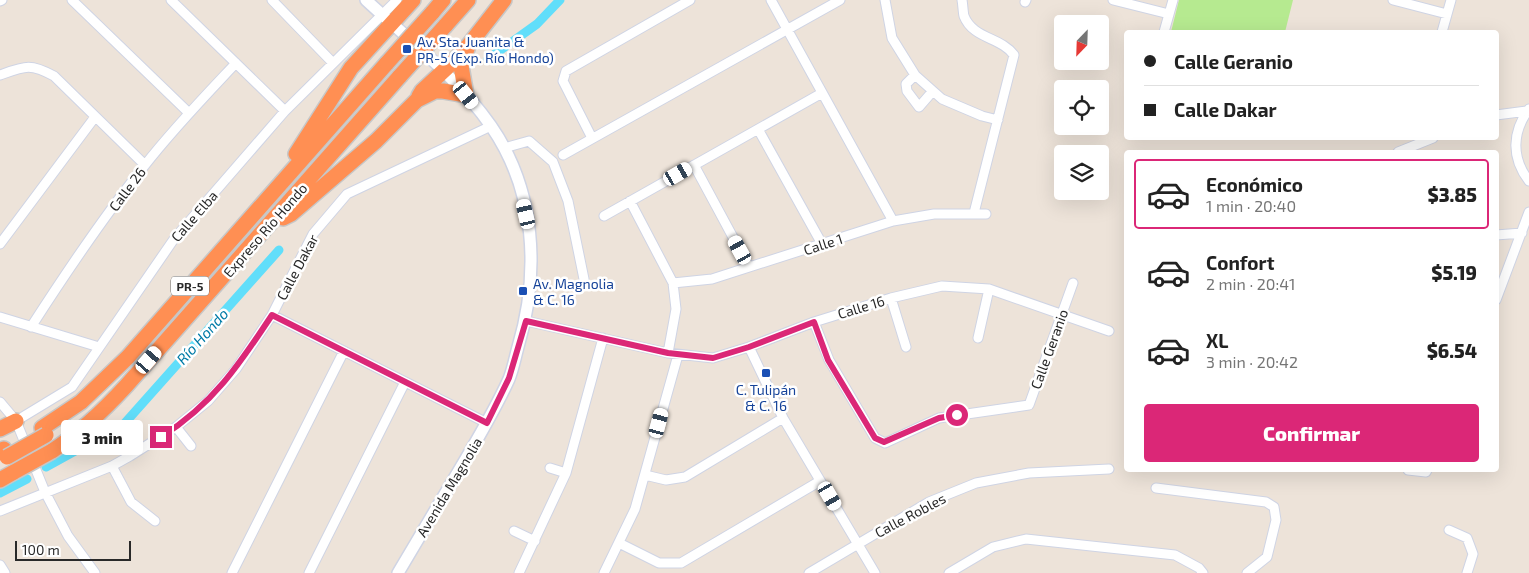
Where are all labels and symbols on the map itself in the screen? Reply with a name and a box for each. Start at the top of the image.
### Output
north arrow [1054,15,1109,70]
place label: Av. Sta. Juanita & PR-5 (Exp. Río Hondo) [417,33,554,66]
marker: Av. Sta. Juanita & PR-5 (Exp. Río Hondo) [401,43,413,55]
car [450,79,481,111]
car [661,160,694,188]
street label: Calle 26 [105,164,149,214]
street label: Expreso Río Hondo [220,179,311,281]
street label: Calle Elba [167,187,221,245]
car [515,198,536,230]
street label: Calle 1 [801,230,845,258]
street label: Calle Dakar [273,231,322,303]
car [726,233,753,267]
place label: Av. Magnolia & C. 16 [533,275,614,308]
road number: PR-5 [171,276,209,296]
marker: Av. Magnolia & C. 16 [517,285,529,297]
street label: Calle 16 [835,292,887,322]
water label: Río Hondo [172,304,232,368]
street label: Calle Geranio [1027,307,1071,391]
car [133,344,164,376]
marker: C. Tulipán & C. 16 [760,367,772,379]
place label: C. Tulipán & C. 16 [736,381,796,414]
route start [946,404,968,426]
car [647,407,670,439]
callout: 3 min [61,420,144,454]
route end [150,426,172,448]
street label: Avenida Magnolia [413,434,485,540]
car [816,479,843,513]
street label: Calle Robles [872,489,948,541]
scale bar [15,538,131,561]

